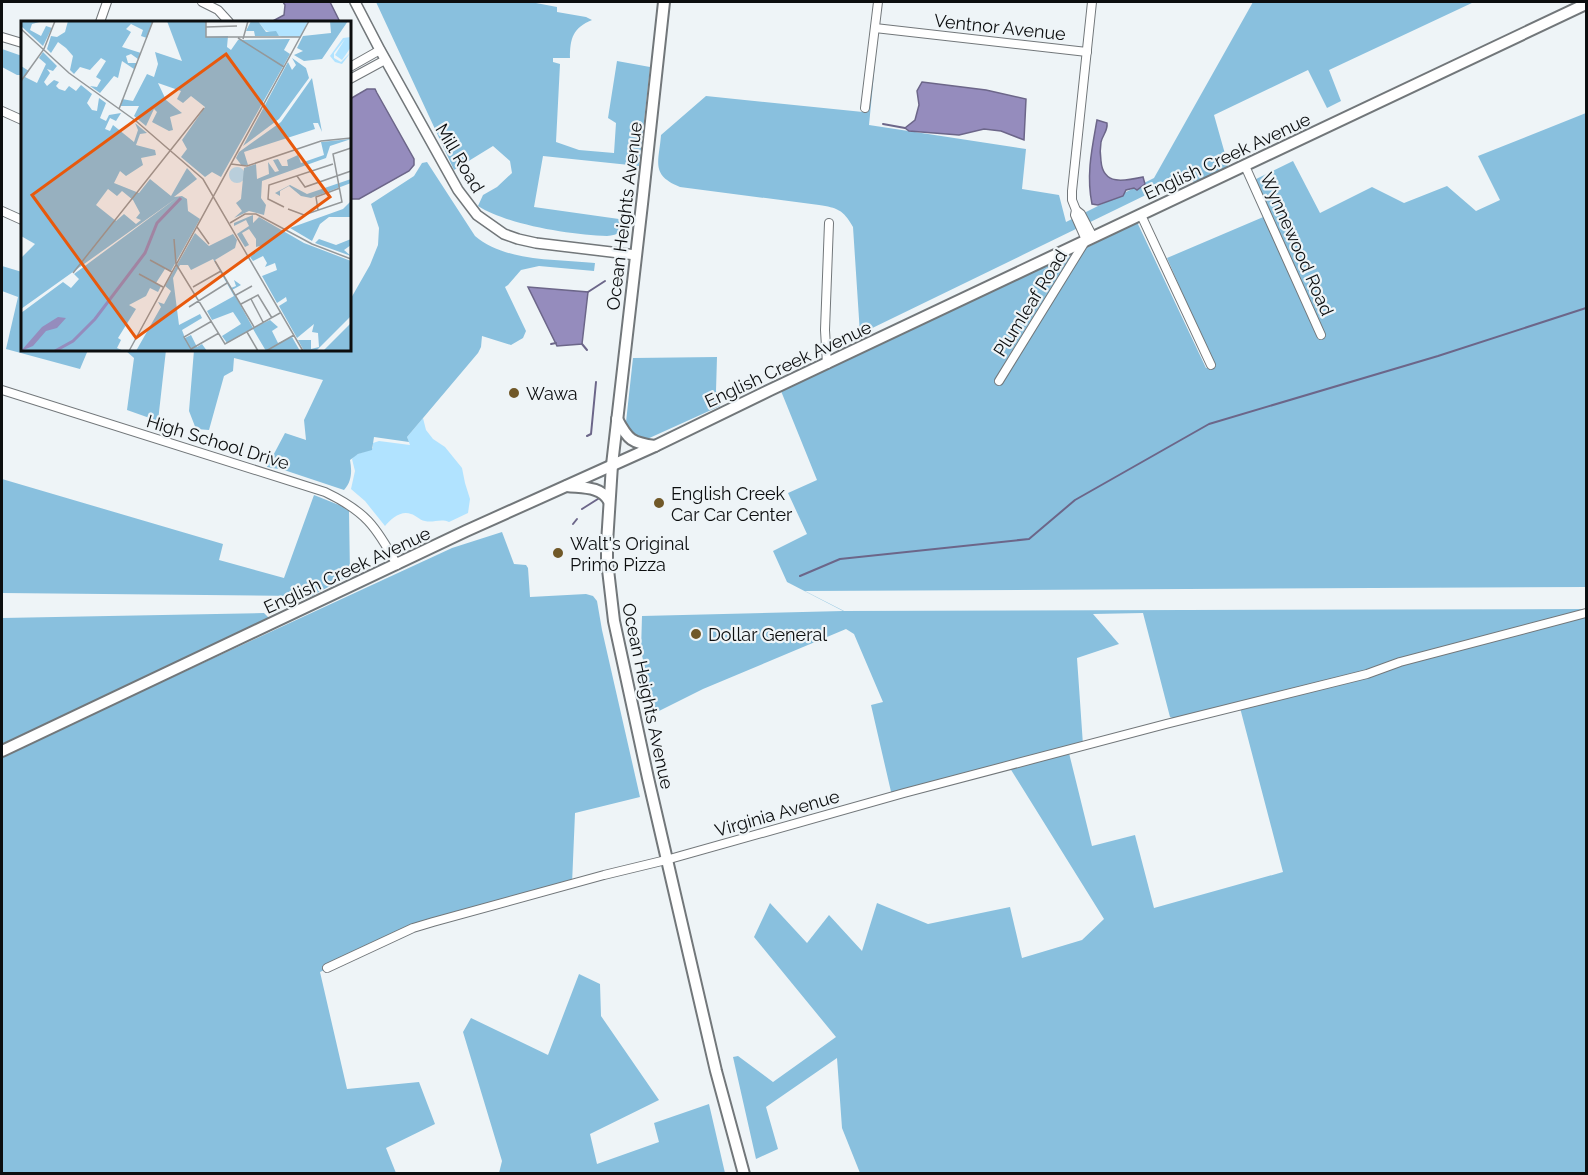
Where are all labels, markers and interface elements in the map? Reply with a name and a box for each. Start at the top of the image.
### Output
street label: Ventnor Avenue [933,10,1067,44]
inset map [21,21,351,351]
street label: English Creek Avenue [1140,108,1314,204]
street label: Mill Road [431,120,489,196]
street label: Ocean Heights Avenue [602,120,646,311]
street label: Wynnewood Road [1256,169,1338,319]
street label: Plumleaf Road [989,246,1071,360]
street label: English Creek Avenue [701,316,875,412]
place label: Wawa [526,383,578,404]
marker: Wawa [507,386,521,400]
street label: High School Drive [144,410,292,474]
place label: English Creek Car Car Center [671,483,793,525]
marker: English Creek Car Car Center [652,496,666,510]
street label: English Creek Avenue [260,522,434,618]
place label: Walt's Original Primo Pizza [570,533,689,575]
marker: Walt's Original Primo Pizza [551,546,565,560]
street label: Ocean Heights Avenue [618,601,678,791]
place label: Dollar General [708,624,827,645]
marker: Dollar General [689,627,703,641]
street label: Virginia Avenue [712,785,842,841]

